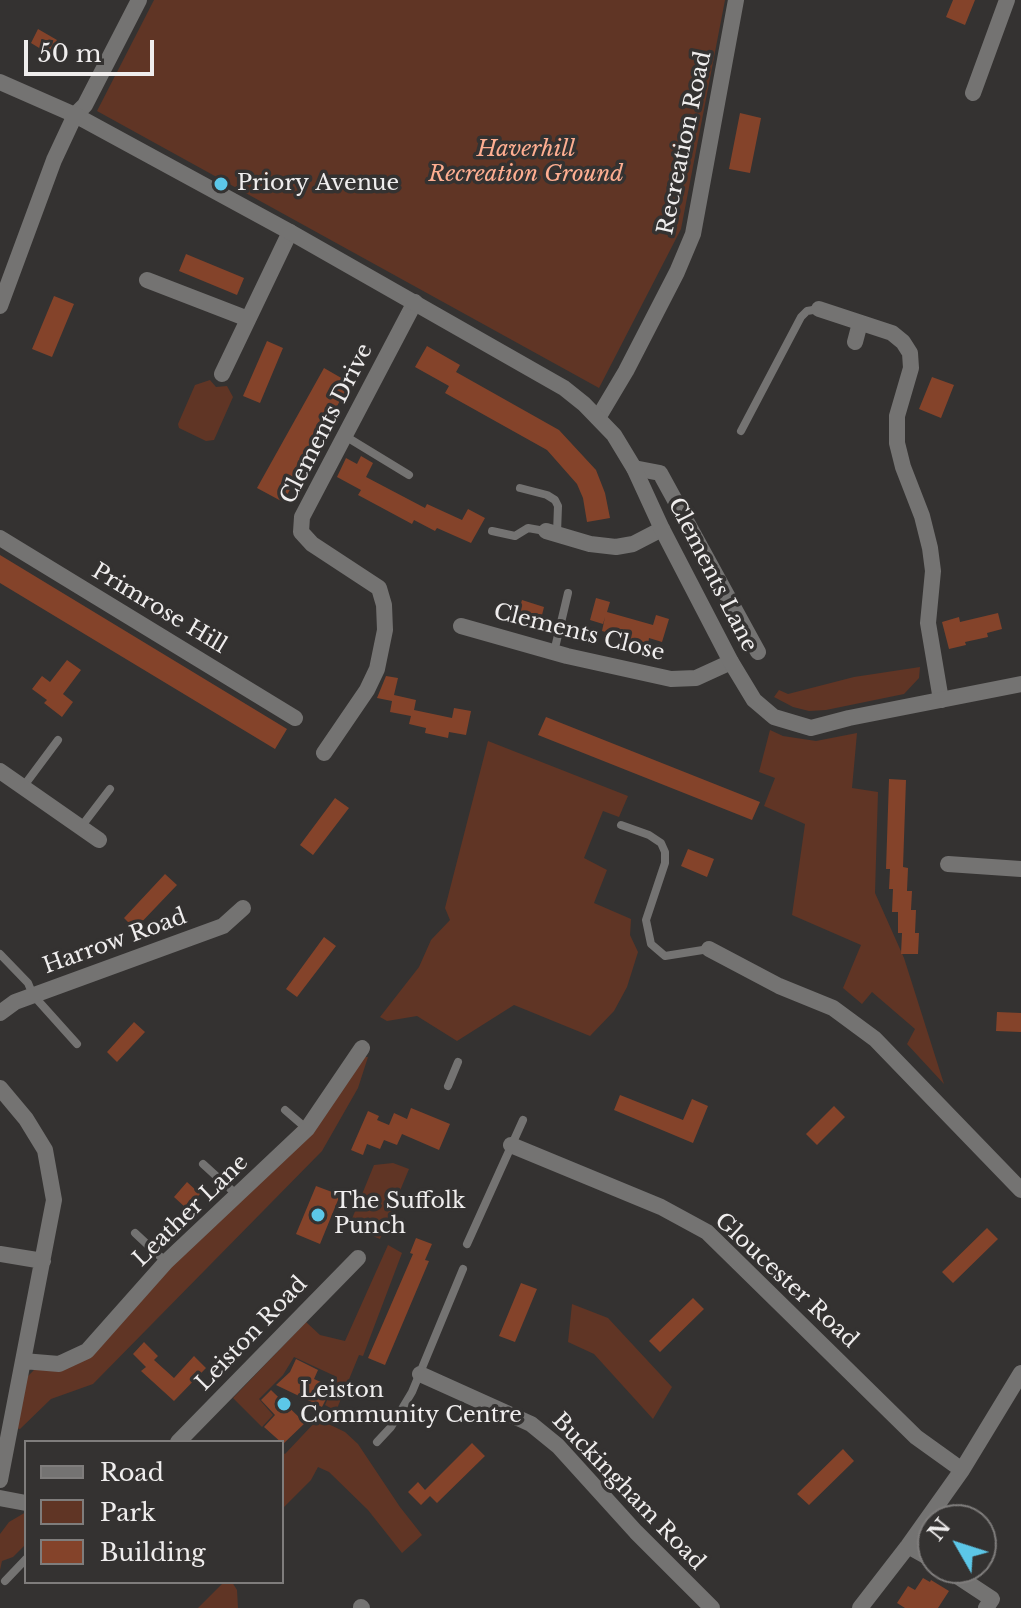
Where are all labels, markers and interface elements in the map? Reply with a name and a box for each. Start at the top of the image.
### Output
scale bar [28,24,158,74]
text: 50 m [38,39,101,68]
street label: Recreation Road [653,49,717,237]
park label: Haverhill Recreation Ground [429,137,623,188]
place label: Priory Avenue [237,171,399,197]
marker: Priory Avenue [212,175,230,193]
street label: Clements Drive [275,339,379,509]
street label: Clements Lane [662,494,762,656]
street label: Primrose Hill [87,558,231,660]
street label: Clements Close [491,599,667,667]
street label: Harrow Road [40,904,190,980]
street label: Leather Lane [128,1150,254,1272]
place label: The Suffolk Punch [334,1189,466,1240]
marker: The Suffolk Punch [309,1206,327,1224]
street label: Gloucester Road [709,1208,863,1354]
street label: Leiston Road [191,1271,313,1397]
place label: Leiston Community Centre [300,1378,522,1430]
marker: Leiston Community Centre [275,1395,293,1413]
street label: Buckingham Road [546,1408,710,1576]
legend [24,1440,284,1584]
text: Road [100,1458,164,1487]
text: Park [100,1498,156,1527]
north arrow [917,1504,997,1584]
text: N [923,1513,957,1546]
text: Building [100,1538,206,1567]

